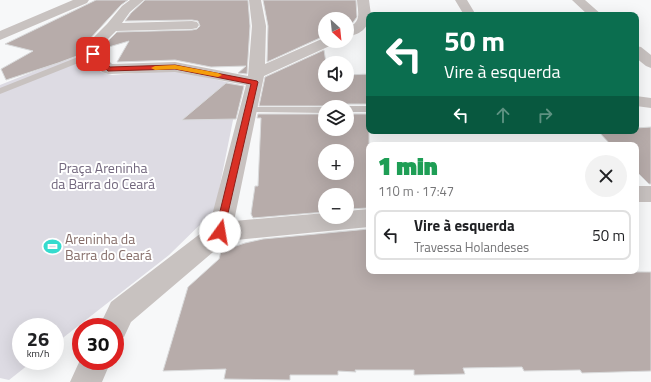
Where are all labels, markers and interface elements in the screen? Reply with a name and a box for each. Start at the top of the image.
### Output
north arrow [318,12,354,48]
map controls [318,12,354,224]
text: 50 m [444,19,505,62]
icon: left [378,28,430,80]
pin [76,37,110,71]
icon: arrive [82,43,104,65]
button: sound [318,56,354,92]
text: Vire à esquerda [444,58,561,85]
button: layers [318,100,354,136]
icon: left [450,104,472,126]
icon: ahead [492,104,514,126]
icon: right [534,104,556,126]
button: + [318,144,354,180]
text: 1 min [378,148,438,184]
button: close [585,155,627,197]
park label: Praça Areninha da Barra do Ceará [51,157,155,194]
text: 110 m · 17:47 [378,181,454,201]
button: − [318,188,354,224]
position arrow [199,211,241,253]
text: Vire à esquerda [414,214,515,237]
icon: left [380,224,402,246]
text: 50 m [592,224,625,247]
place label: Areninha da Barra do Ceará [65,228,152,265]
sports icon: Areninha da Barra do Ceará [42,237,62,257]
text: Travessa Holandeses [414,237,529,257]
speed limit sign: 30 [72,318,124,370]
text: 26 [27,323,49,354]
text: km/h [27,346,49,361]

